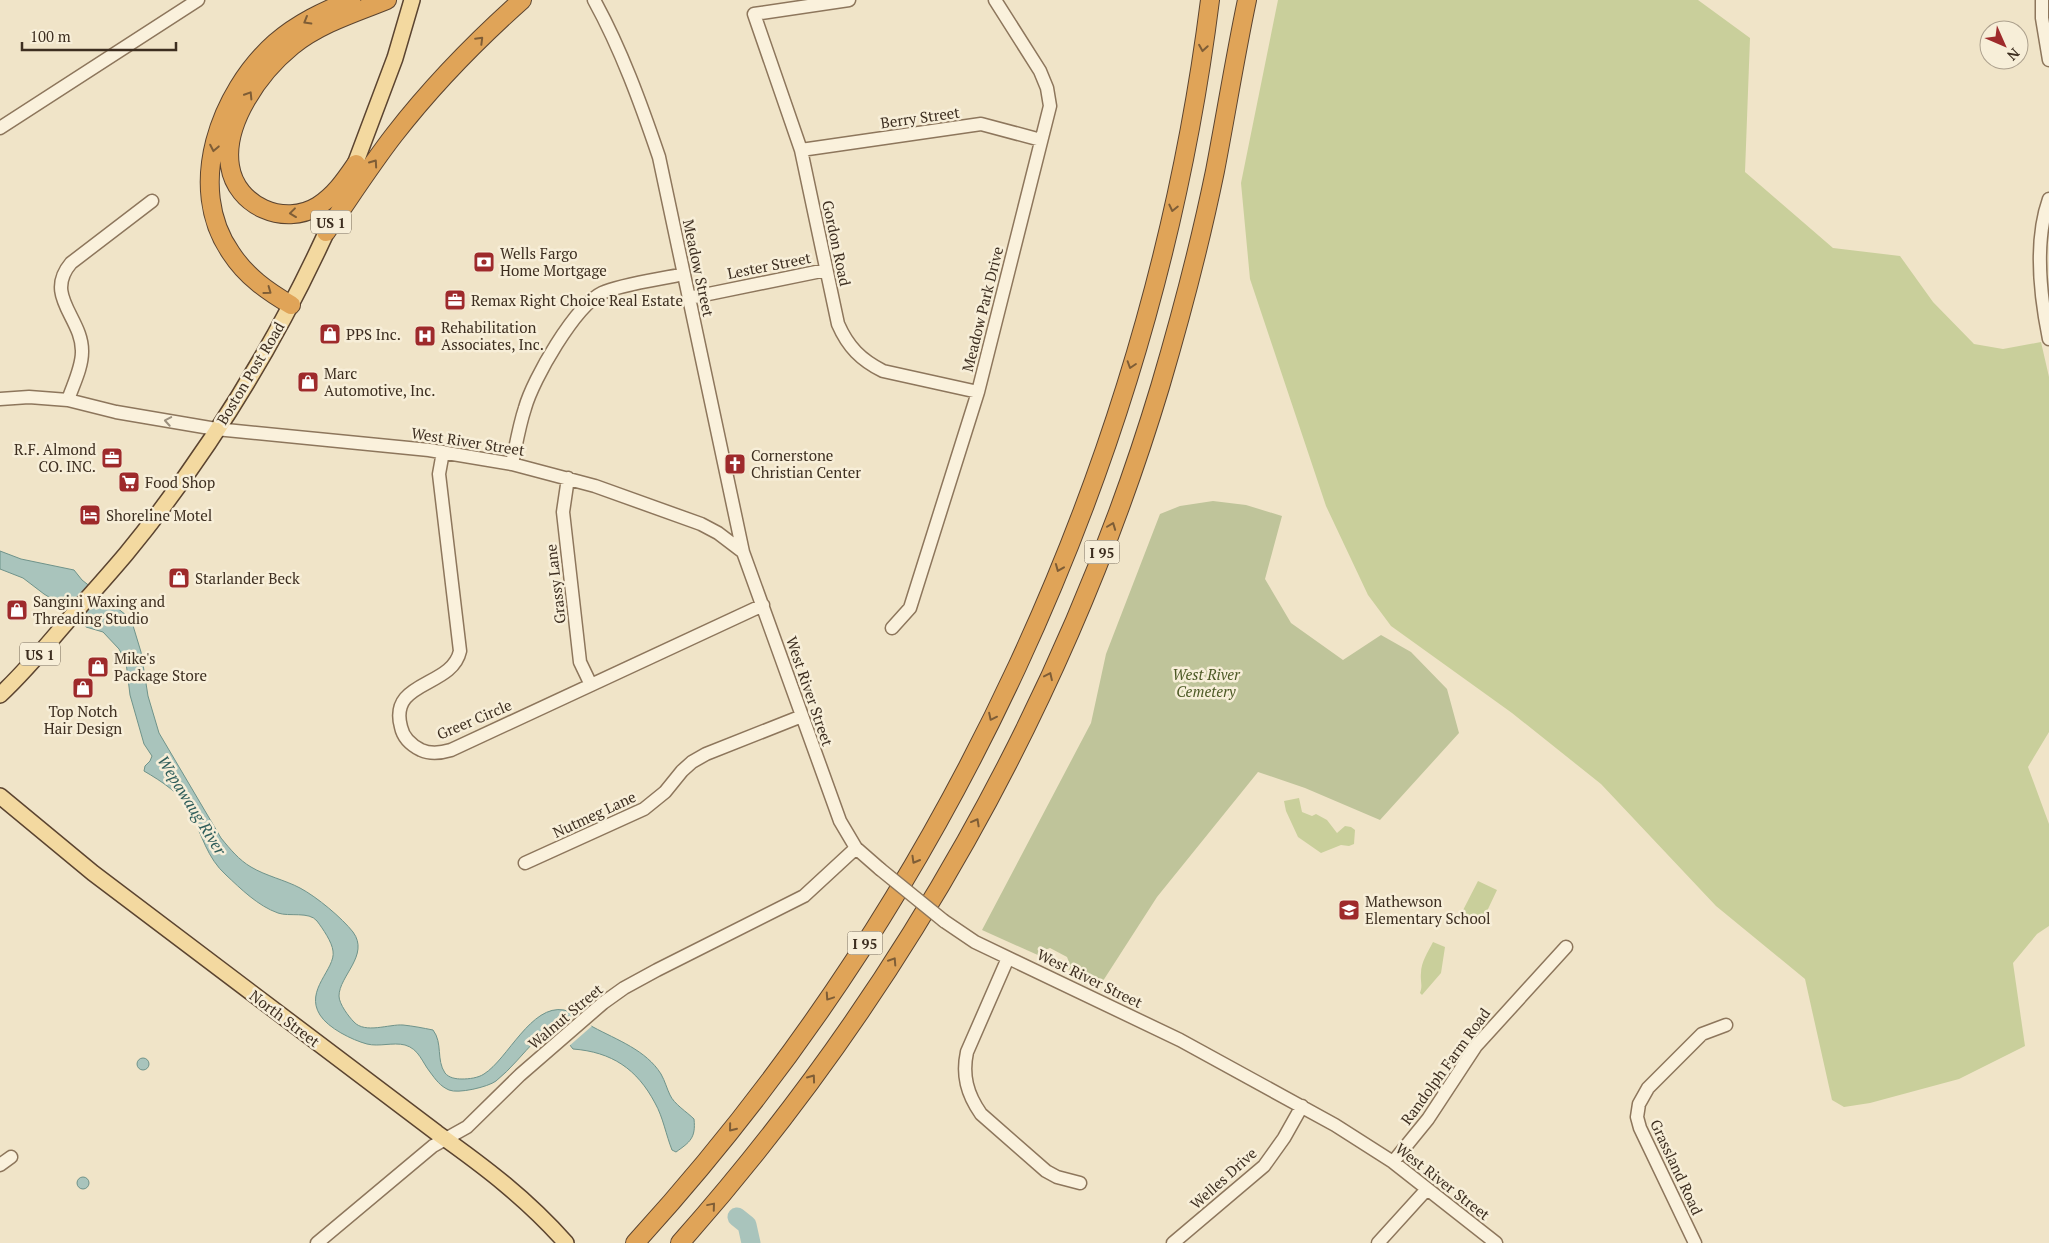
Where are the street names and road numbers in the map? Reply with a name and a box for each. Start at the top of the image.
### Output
street label: Berry Street [879,101,961,132]
street label: Gordon Road [818,198,856,288]
road number: US 1 [311,210,351,233]
street label: Meadow Street [679,217,719,319]
street label: Meadow Park Drive [957,244,1007,374]
street label: Lester Street [725,247,813,283]
street label: Boston Post Road [211,318,289,428]
street label: West River Street [410,422,527,460]
road number: I 95 [1084,540,1120,564]
street label: Grassy Lane [540,543,570,625]
street label: West River Street [782,634,838,749]
road number: US 1 [20,642,60,666]
street label: Greer Circle [433,694,515,744]
street label: Nutmeg Lane [549,786,639,842]
road number: I 95 [848,931,882,954]
street label: West River Street [1034,944,1146,1012]
street label: Walnut Street [523,979,607,1053]
street label: North Street [246,985,325,1051]
street label: Randolph Farm Road [1396,1004,1494,1128]
street label: Grassland Road [1646,1116,1708,1218]
street label: West River Street [1392,1138,1495,1224]
street label: Welles Drive [1185,1143,1261,1213]

